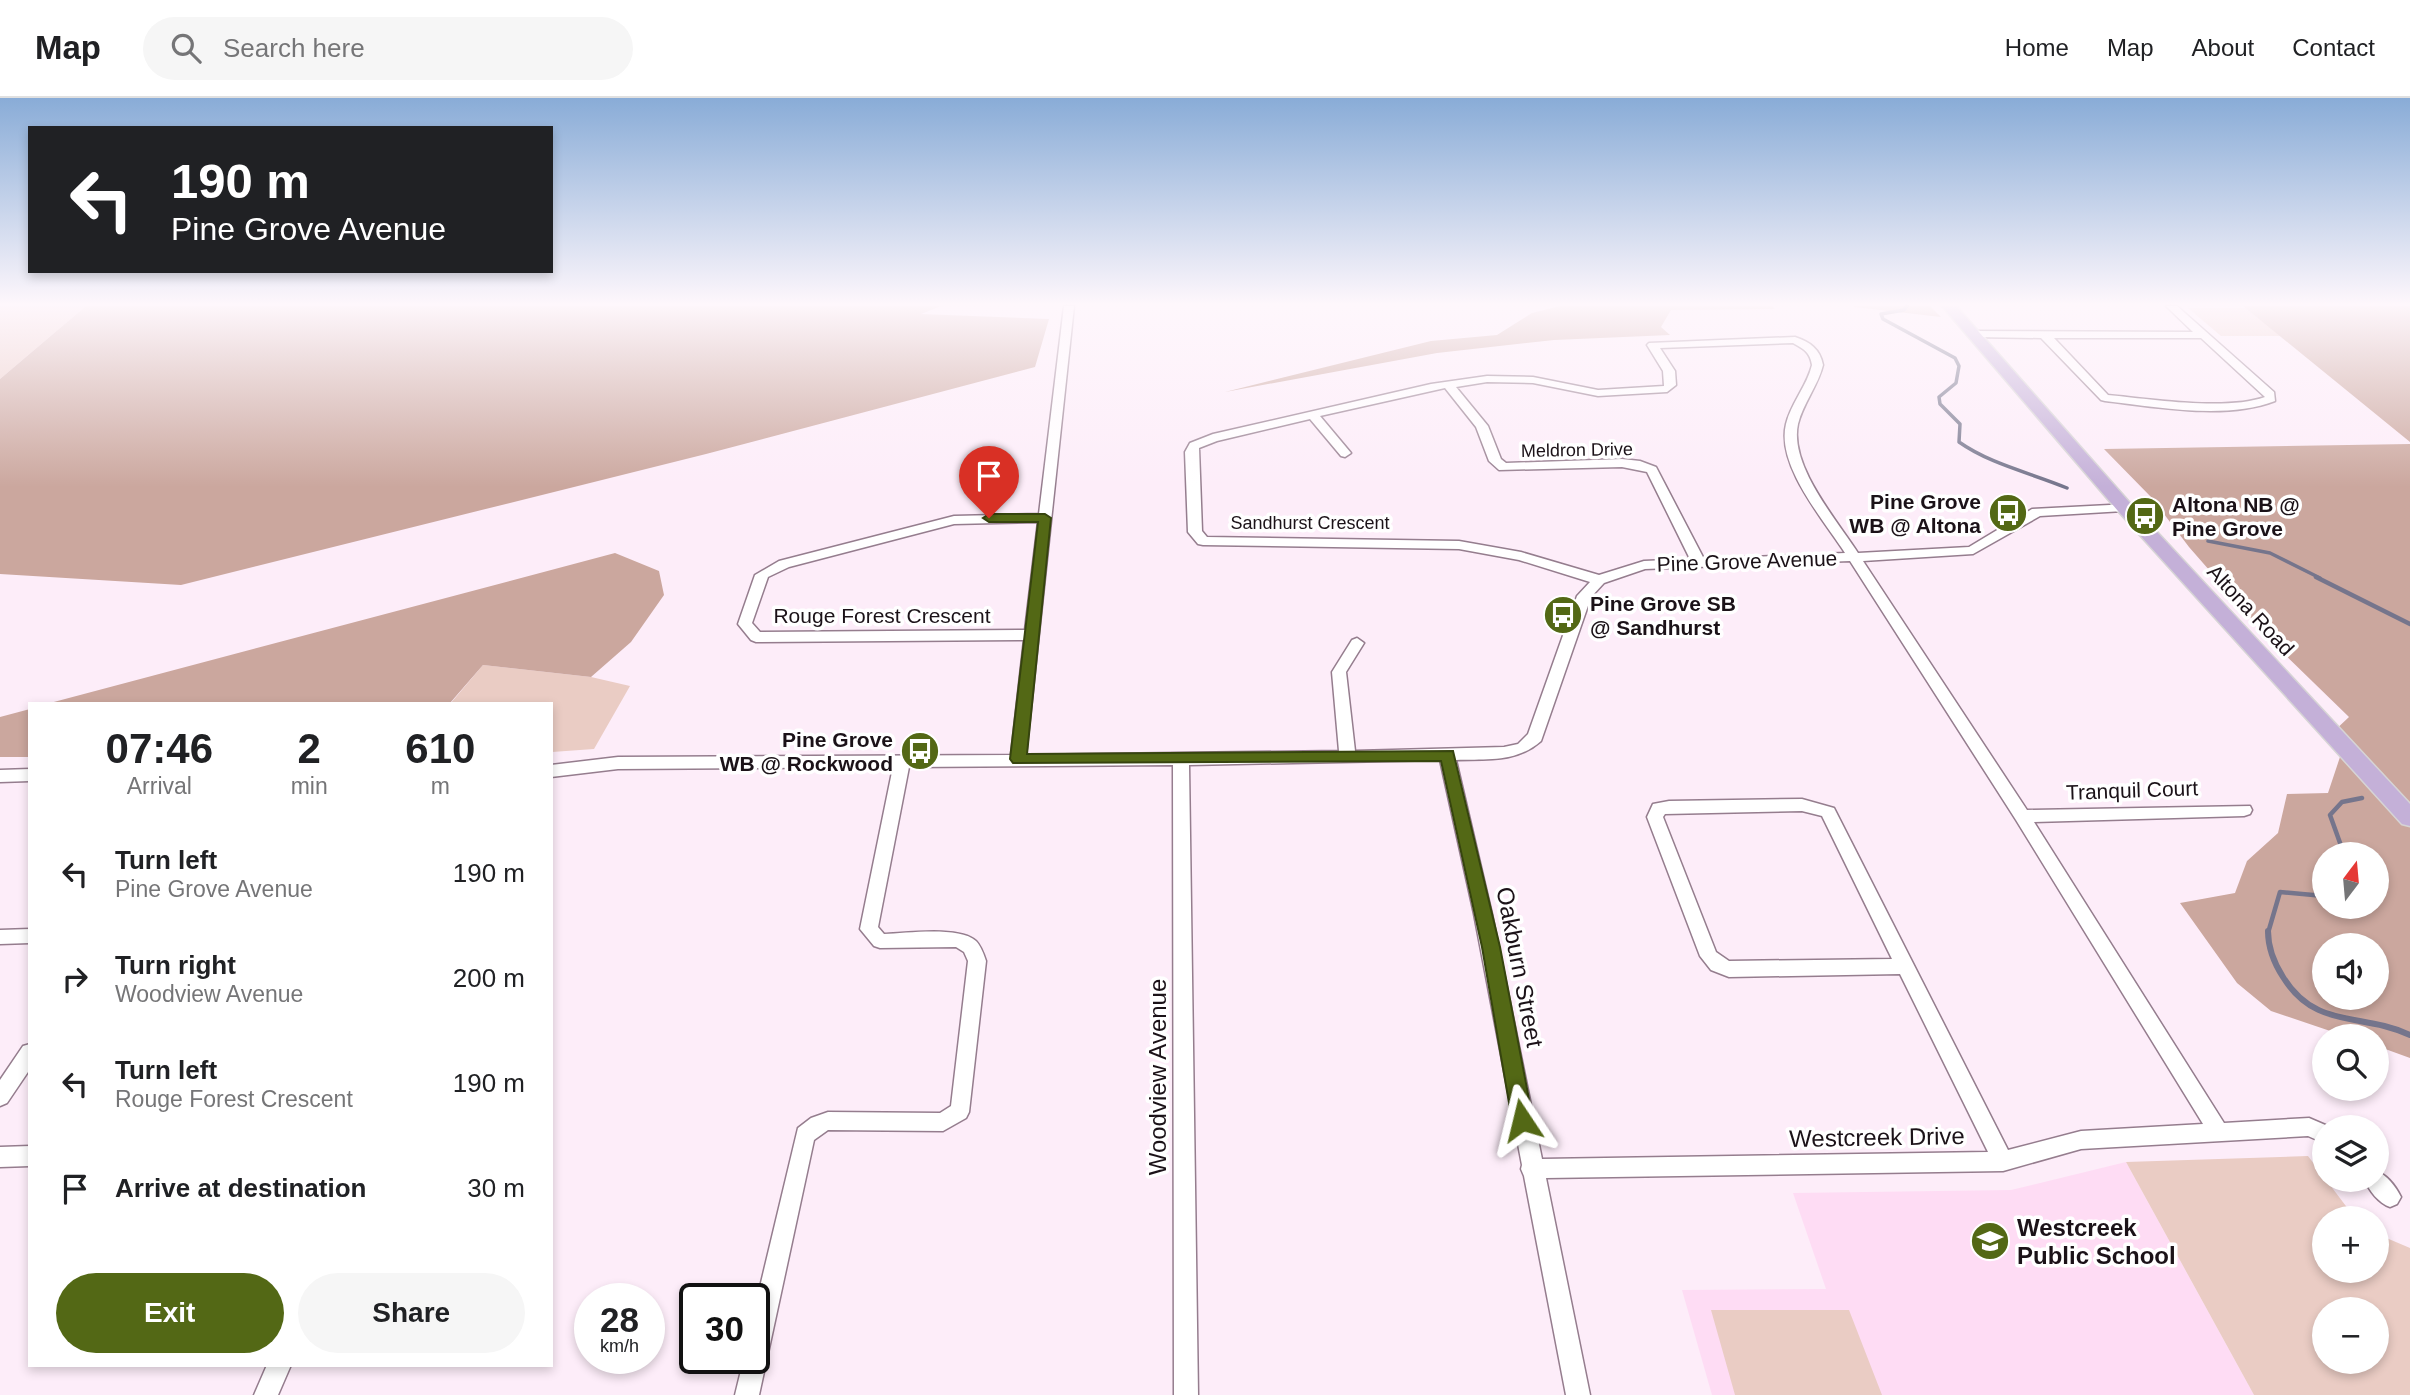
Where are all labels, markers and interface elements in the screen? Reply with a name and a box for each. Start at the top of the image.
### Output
search box [143,17,633,80]
text: Map [35,29,101,66]
icon: search [167,29,205,67]
text: Search here [223,33,365,63]
text: Home [2005,34,2069,61]
text: Map [2107,34,2154,61]
text: About [2192,34,2254,61]
text: Contact [2292,34,2375,61]
icon: left [56,154,147,245]
text: 190 m [171,154,310,208]
text: Pine Grove Avenue [171,211,446,247]
street label: Meldron Drive [1521,439,1633,461]
pin [959,446,1019,518]
icon: arrive [970,457,1008,495]
place label: Pine Grove WB @ Altona [1849,490,1981,537]
bus stop icon: Pine Grove WB @ Altona [1987,492,2029,534]
place label: Altona NB @ Pine Grove [2172,493,2300,540]
bus stop icon: Altona NB @ Pine Grove [2124,495,2166,537]
street label: Sandhurst Crescent [1230,513,1390,533]
street label: Pine Grove Avenue [1656,546,1838,576]
street label: Altona Road [2203,560,2299,660]
place label: Pine Grove SB @ Sandhurst [1590,592,1736,639]
bus stop icon: Pine Grove SB @ Sandhurst [1542,594,1584,636]
street label: Rouge Forest Crescent [773,604,991,627]
text: 07:46 [106,725,213,772]
text: 2 [297,725,321,772]
text: 610 [405,725,475,772]
place label: Pine Grove WB @ Rockwood [720,728,893,775]
bus stop icon: Pine Grove WB @ Rockwood [899,730,941,772]
text: Arrival [127,773,192,799]
text: min [291,773,328,799]
text: m [431,773,450,799]
street label: Tranquil Court [2065,776,2199,804]
north arrow [2312,842,2389,919]
map controls [2312,842,2389,1374]
text: Turn left [115,845,217,875]
icon: left [56,855,94,893]
text: 190 m [453,858,525,888]
text: Pine Grove Avenue [115,876,313,902]
street label: Oakburn Street [1491,885,1549,1050]
button: sound [2312,933,2389,1010]
text: Turn right [115,950,236,980]
icon: right [56,960,94,998]
text: 200 m [453,963,525,993]
street label: Woodview Avenue [1144,979,1171,1175]
text: Woodview Avenue [115,981,303,1007]
button: search [2312,1024,2389,1101]
text: Turn left [115,1055,217,1085]
icon: left [56,1065,94,1103]
text: 190 m [453,1068,525,1098]
position arrow [1485,1083,1559,1157]
text: Rouge Forest Crescent [115,1086,353,1112]
button: layers [2312,1115,2389,1192]
street label: Westcreek Drive [1789,1122,1965,1152]
icon: arrive [56,1170,94,1208]
text: Arrive at destination [115,1173,366,1203]
text: 30 m [467,1173,525,1203]
button: + [2312,1206,2389,1283]
place label: Westcreek Public School [2017,1214,2176,1269]
school or university icon: Westcreek Public School [1969,1220,2011,1262]
button: Exit [56,1273,284,1353]
button: Share [298,1273,525,1353]
speed limit sign: 30 [679,1283,770,1374]
button: − [2312,1297,2389,1374]
text: 28 [600,1300,639,1339]
text: km/h [600,1336,639,1356]

